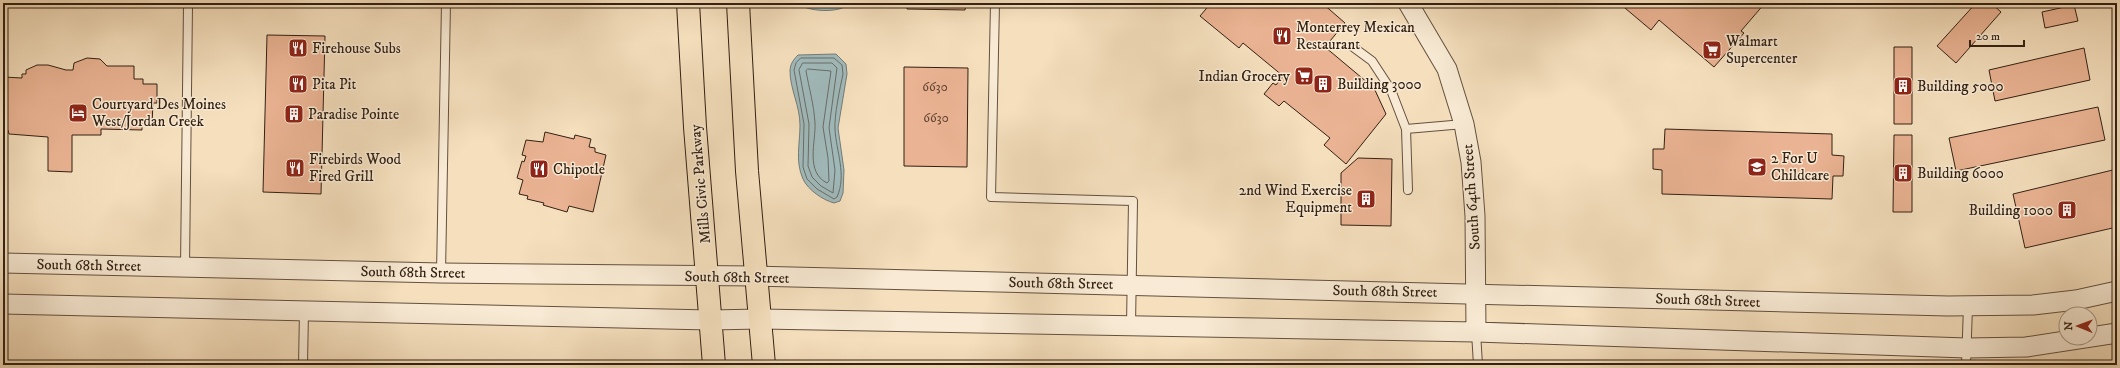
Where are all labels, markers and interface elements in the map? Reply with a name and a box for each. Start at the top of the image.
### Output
place label: Monterrey Mexican Restaurant [1296,18,1415,54]
scale bar [1970,22,2024,48]
restaurant icon: Monterrey Mexican Restaurant [1271,25,1293,47]
text: 20 m [1976,29,2000,44]
place label: Walmart Supercenter [1725,32,1798,68]
restaurant icon: Firehouse Subs [287,37,309,59]
place label: Firehouse Subs [312,39,401,58]
supermarket icon: Walmart Supercenter [1701,39,1723,61]
supermarket icon: Indian Grocery [1293,65,1315,87]
place label: Indian Grocery [1199,67,1291,86]
restaurant icon: Pita Pit [287,73,309,95]
building icon: Building 3000 [1312,73,1334,95]
place label: Pita Pit [312,75,356,94]
place label: Building 3000 [1337,75,1422,94]
building icon: Building 5000 [1892,75,1914,97]
place label: Building 5000 [1917,77,2003,96]
house number: 6630 [922,79,948,95]
place label: Courtyard Des Moines West/Jordan Creek [91,95,226,131]
hotel icon: Courtyard Des Moines West/Jordan Creek [67,102,89,124]
building icon: Paradise Pointe [283,103,305,125]
place label: Paradise Pointe [308,105,399,124]
house number: 6630 [923,110,949,126]
street label: Mills Civic Parkway [686,123,715,244]
street label: South 64th Street [1458,143,1485,251]
place label: 2 For U Childcare [1771,149,1829,185]
place label: Firebirds Wood Fired Grill [309,150,402,186]
school or university icon: 2 For U Childcare [1746,156,1768,178]
restaurant icon: Firebirds Wood Fired Grill [284,157,306,179]
restaurant icon: Chipotle [528,158,550,180]
place label: Chipotle [553,160,605,179]
building icon: Building 6000 [1892,162,1914,184]
place label: Building 6000 [1917,164,2004,183]
place label: 2nd Wind Exercise Equipment [1239,181,1352,217]
building icon: 2nd Wind Exercise Equipment [1355,188,1377,210]
building icon: Building 1000 [2056,199,2078,221]
place label: Building 1000 [1969,201,2053,220]
street label: South 68th Street [36,255,142,276]
street label: South 68th Street [360,262,466,283]
street label: South 68th Street [684,267,790,288]
street label: South 68th Street [1008,273,1114,294]
street label: South 68th Street [1332,281,1438,302]
street label: South 68th Street [1655,289,1761,312]
north arrow [2058,306,2098,346]
text: N [2062,321,2076,330]

